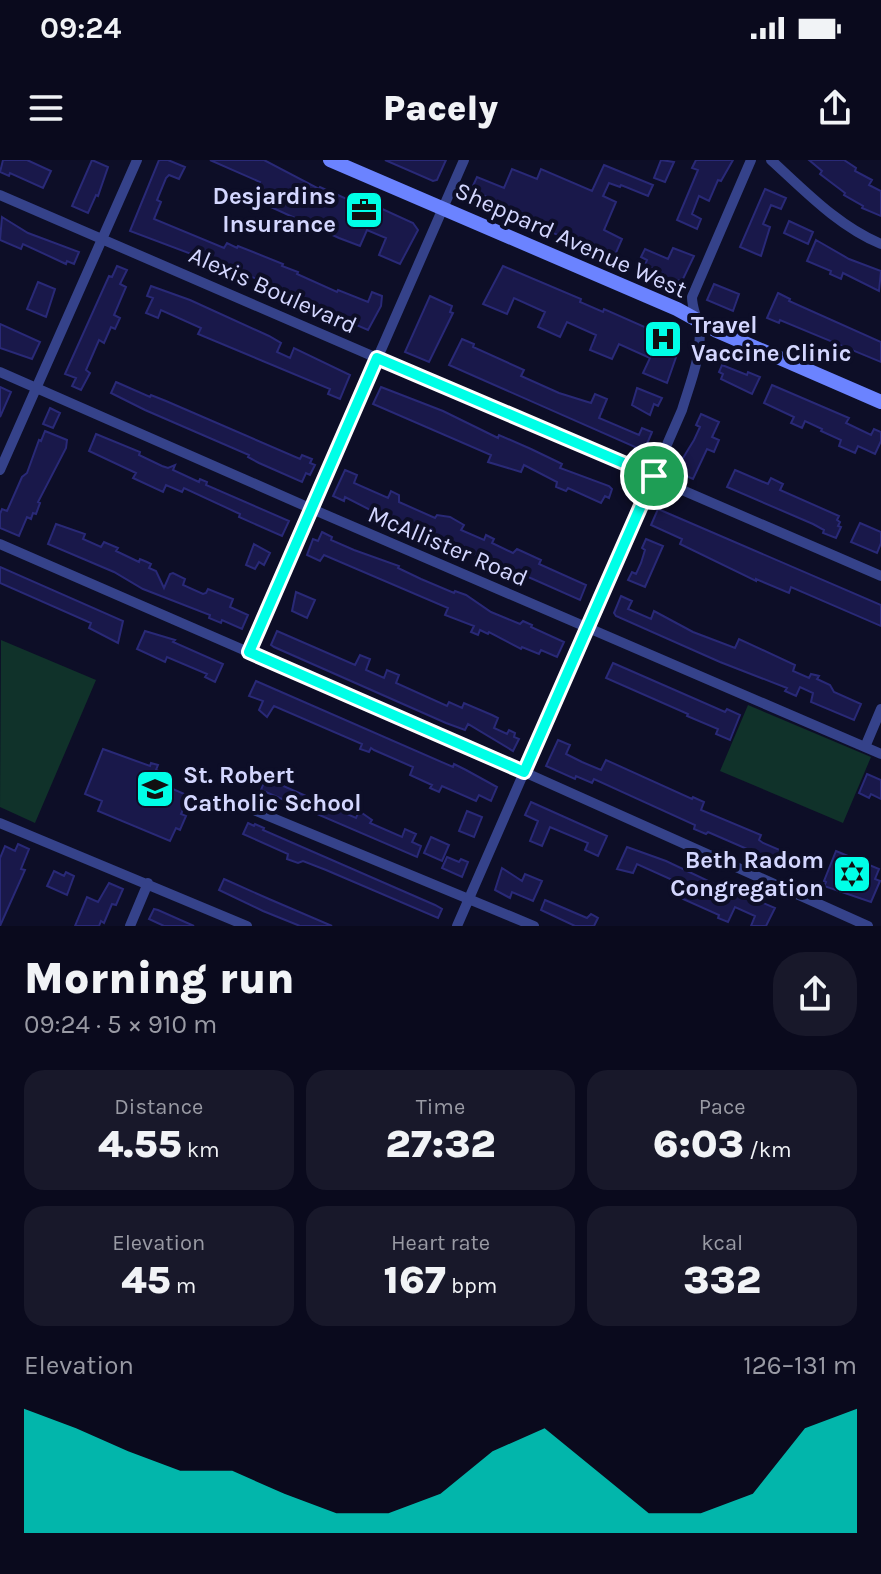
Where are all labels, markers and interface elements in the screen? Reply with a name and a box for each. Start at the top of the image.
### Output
text: 09:24 [40,10,121,46]
icon: menu [24,86,68,130]
icon: share [813,86,857,130]
text: Pacely [383,87,498,129]
street label: Sheppard Avenue West [451,176,691,304]
place label: Desjardins Insurance [212,182,336,238]
office icon: Desjardins Insurance [343,189,385,231]
street label: Alexis Boulevard [185,241,361,339]
place label: Travel Vaccine Clinic [691,311,852,367]
hospital icon: Travel Vaccine Clinic [642,318,684,360]
pin [620,442,688,510]
icon: arrive [632,454,676,498]
street label: McAllister Road [364,500,532,592]
place label: St. Robert Catholic School [183,761,362,817]
school or university icon: St. Robert Catholic School [134,768,176,810]
place label: Beth Radom Congregation [670,846,824,902]
synagogue icon: Beth Radom Congregation [831,853,873,895]
button: share [773,952,857,1036]
text: Morning run [24,953,295,1004]
text: 09:24 · 5 × 910 m [24,1009,217,1040]
text: Distance [114,1094,203,1120]
text: Time [416,1094,465,1120]
text: Pace [699,1094,746,1120]
text: 4.55 [98,1120,181,1167]
text: 27:32 [385,1120,496,1167]
text: 6:03 [653,1120,744,1167]
text: km [181,1137,220,1163]
text: /km [744,1137,792,1163]
text: Elevation [112,1230,205,1256]
text: Heart rate [391,1230,490,1256]
text: kcal [701,1230,743,1256]
text: 45 [121,1256,171,1303]
text: 167 [384,1256,446,1303]
text: 332 [683,1256,761,1303]
text: m [171,1273,196,1299]
text: bpm [446,1273,497,1299]
text: Elevation [24,1350,134,1381]
text: 126–131 m [743,1350,857,1381]

